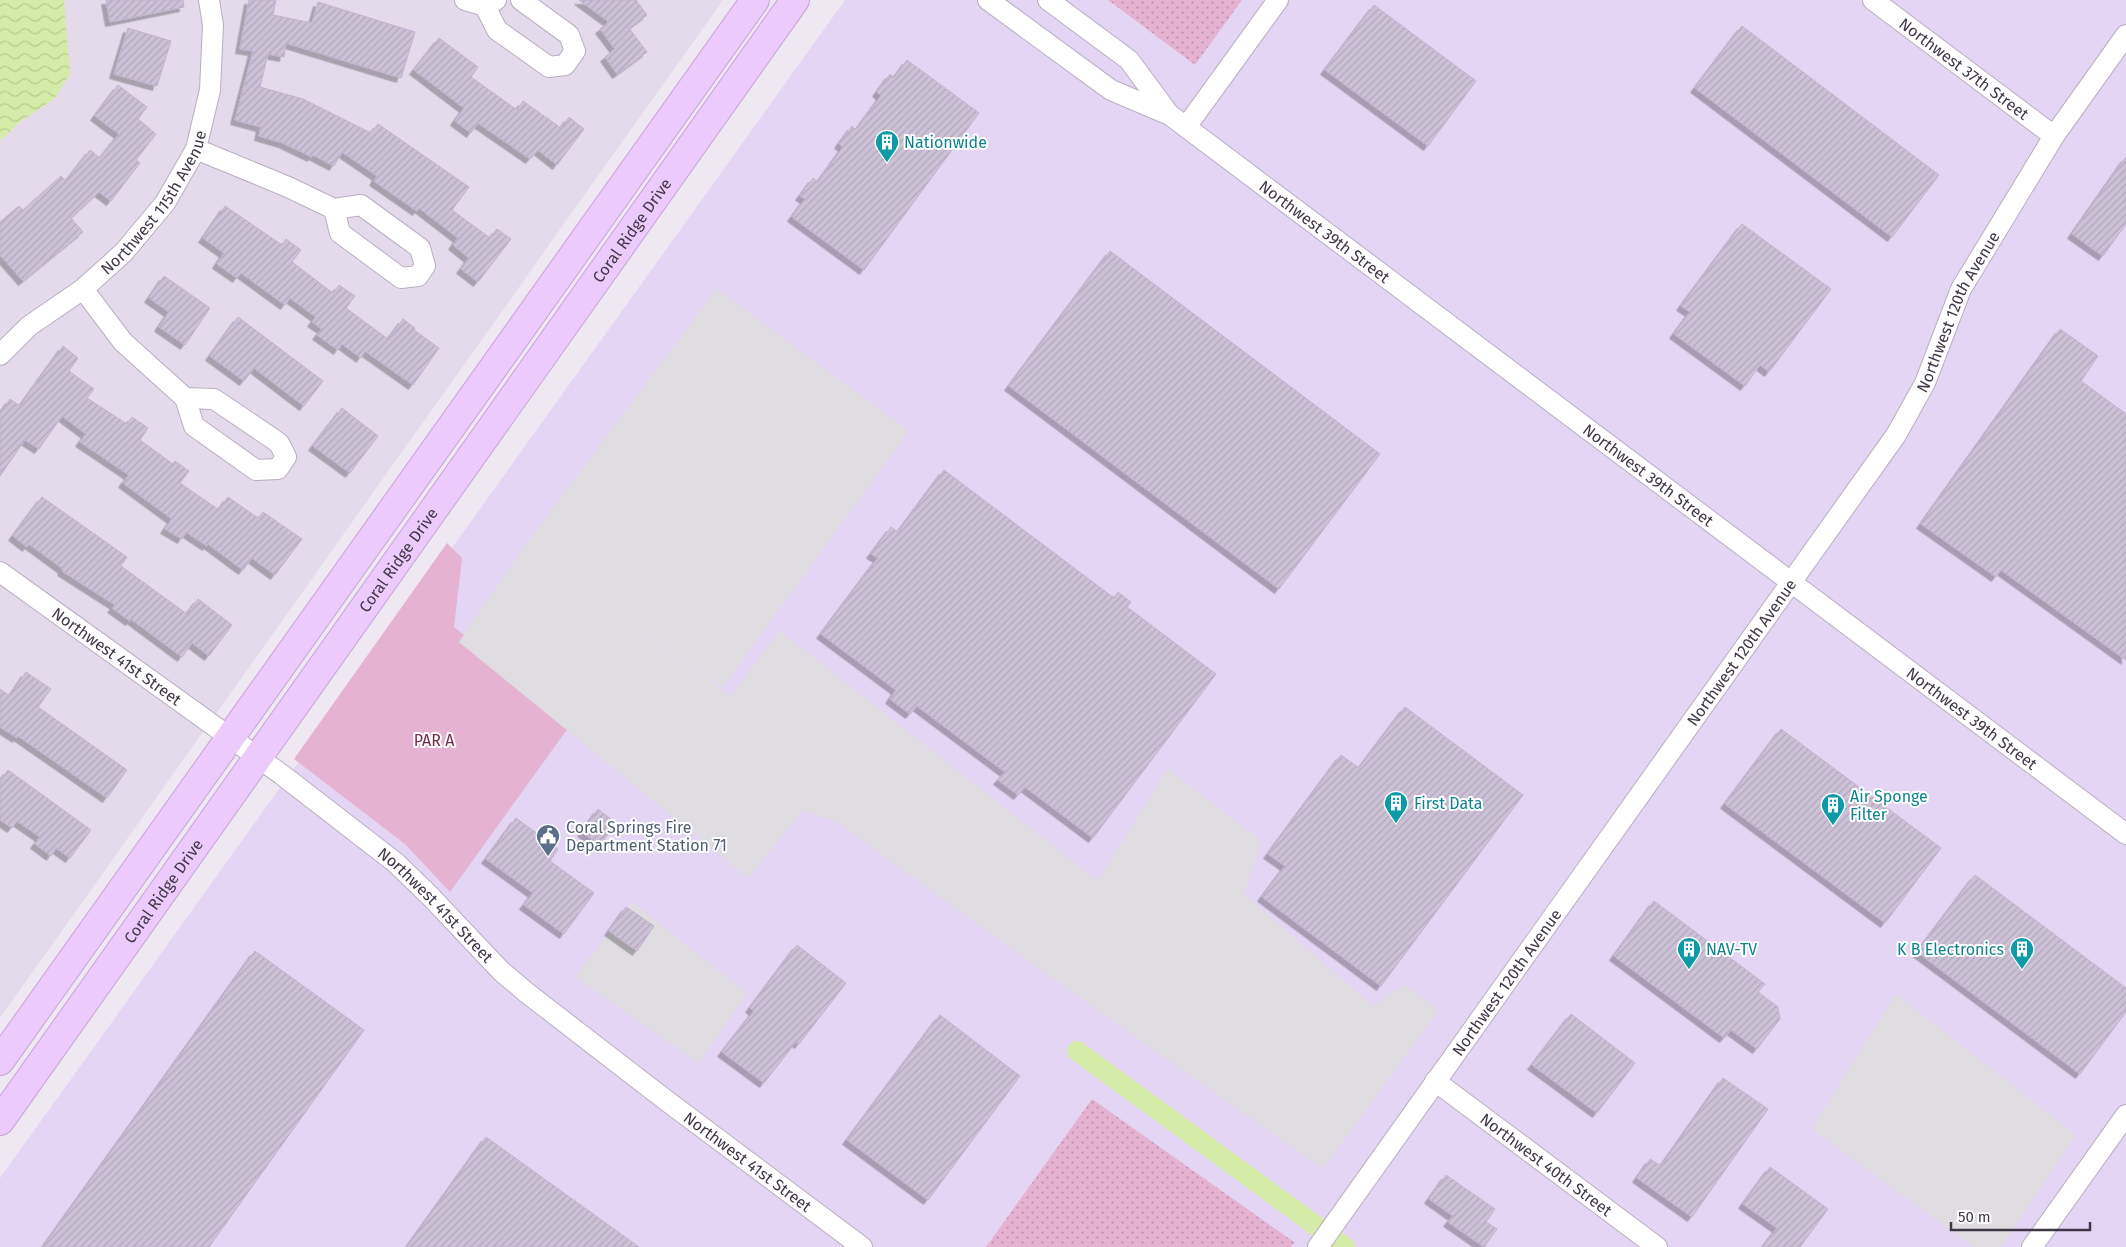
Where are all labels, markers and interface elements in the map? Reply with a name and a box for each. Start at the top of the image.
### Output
street label: Northwest 37th Street [1896,14,2033,123]
street label: Northwest 115th Avenue [97,128,210,278]
building icon: Nationwide [874,129,900,163]
place label: Nationwide [904,133,987,152]
street label: Coral Ridge Drive [588,174,675,286]
street label: Northwest 39th Street [1256,176,1394,287]
street label: Northwest 120th Avenue [1912,228,2003,396]
street label: Northwest 39th Street [1579,420,1718,530]
street label: Coral Ridge Drive [355,504,441,616]
street label: Northwest 120th Avenue [1683,575,1800,729]
street label: Northwest 41st Street [48,603,186,709]
street label: Northwest 39th Street [1903,663,2041,774]
park label: PAR A [414,731,455,750]
place label: Air Sponge Filter [1850,787,1928,824]
building icon: First Data [1383,790,1409,824]
building icon: Air Sponge Filter [1820,792,1846,826]
place label: First Data [1414,794,1482,813]
place label: Coral Springs Fire Department Station 71 [566,818,727,855]
public building icon: Coral Springs Fire Department Station 71 [535,823,561,857]
street label: Coral Ridge Drive [120,835,207,947]
street label: Northwest 41st Street [374,843,497,966]
street label: Northwest 120th Avenue [1448,905,1565,1059]
building icon: NAV-TV [1676,936,1702,970]
building icon: K B Electronics [2009,936,2035,970]
place label: NAV-TV [1706,940,1757,959]
place label: K B Electronics [1897,940,2004,959]
street label: Northwest 41st Street [680,1107,816,1216]
street label: Northwest 40th Street [1477,1109,1616,1220]
scale bar [1951,1200,2090,1232]
text: 50 m [1958,1208,1991,1226]

